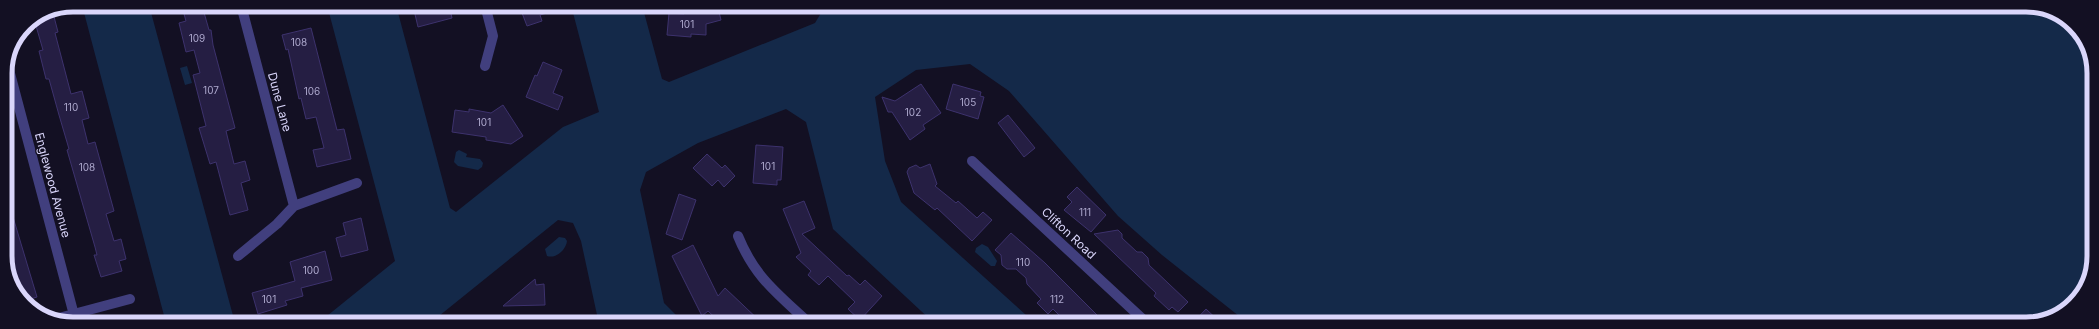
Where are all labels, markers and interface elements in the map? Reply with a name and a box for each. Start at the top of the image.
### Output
house number: 101 [680,18,694,30]
house number: 109 [189,32,205,44]
house number: 108 [291,36,307,48]
street label: Dune Lane [265,71,295,133]
house number: 107 [203,84,219,96]
house number: 106 [304,85,320,97]
house number: 105 [960,96,976,108]
house number: 110 [64,101,78,113]
house number: 102 [905,106,921,118]
house number: 101 [477,116,491,128]
street label: Englewood Avenue [32,131,74,239]
house number: 101 [761,160,775,172]
house number: 108 [79,161,95,173]
street label: Clifton Road [1039,204,1099,262]
house number: 111 [1079,206,1091,218]
house number: 110 [1016,256,1030,268]
house number: 100 [303,264,319,276]
house number: 101 [262,293,276,305]
house number: 112 [1050,293,1064,305]

